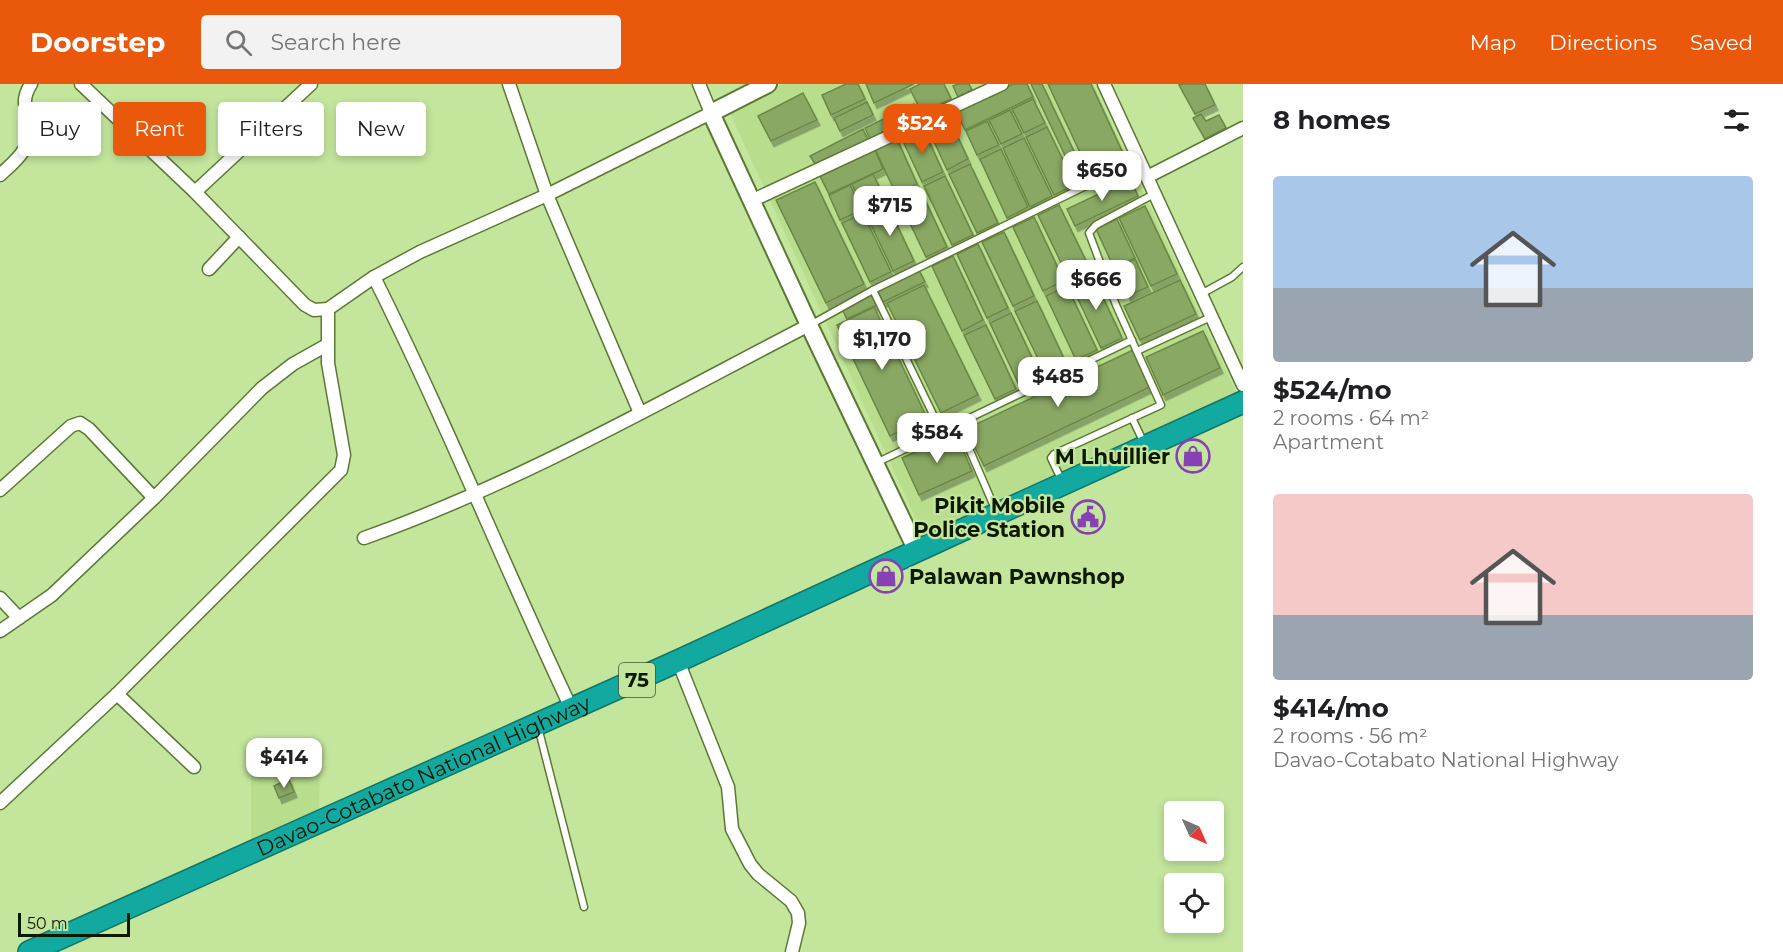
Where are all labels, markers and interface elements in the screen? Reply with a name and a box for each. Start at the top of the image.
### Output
search box [201,15,621,69]
text: Doorstep [30,25,165,59]
icon: search [222,26,255,59]
text: Search here [270,29,401,56]
text: Map [1470,30,1516,55]
text: Directions [1549,30,1657,55]
text: Saved [1690,30,1753,55]
chip: Buy [18,102,101,156]
chip: Rent [113,102,206,156]
chip: Filters [218,102,324,156]
chip: New [336,102,426,156]
pin: $524 [886,104,958,155]
text: 8 homes [1273,104,1390,136]
icon: filters [1720,104,1753,137]
text: $524 [897,111,947,135]
pin: $650 [1066,151,1138,202]
text: $650 [1077,158,1127,182]
pin: $715 [854,186,926,237]
text: $715 [868,193,912,217]
icon: home [1459,215,1567,323]
pin: $666 [1060,260,1132,311]
text: $666 [1071,267,1121,291]
pin: $1,170 [833,320,931,371]
text: $1,170 [853,327,911,351]
pin: $485 [1022,357,1094,408]
text: $485 [1032,364,1084,388]
text: $524/mo [1273,374,1391,406]
text: 2 rooms · 64 m² [1273,406,1429,430]
pin: $584 [901,413,973,464]
text: $584 [911,420,963,444]
text: Apartment [1273,430,1384,454]
shop icon: M Lhuillier [1175,438,1211,474]
place label: M Lhuillier [1055,444,1170,469]
place label: Pikit Mobile Police Station [913,493,1065,542]
public building icon: Pikit Mobile Police Station [1070,499,1106,535]
icon: home [1459,533,1567,641]
shop icon: Palawan Pawnshop [868,558,904,594]
place label: Palawan Pawnshop [909,564,1125,589]
road number: 75 [619,663,655,697]
street label: Davao-Cotabato National Highway [252,689,595,861]
text: $414/mo [1273,692,1389,724]
text: 2 rooms · 56 m² [1273,724,1428,748]
pin: $414 [248,738,320,789]
text: $414 [260,745,308,769]
text: Davao-Cotabato National Highway [1273,748,1619,772]
north arrow [1164,801,1224,861]
map controls [1164,801,1224,933]
button: locate [1164,873,1224,933]
scale bar [18,910,130,938]
text: 50 m [27,914,68,933]

